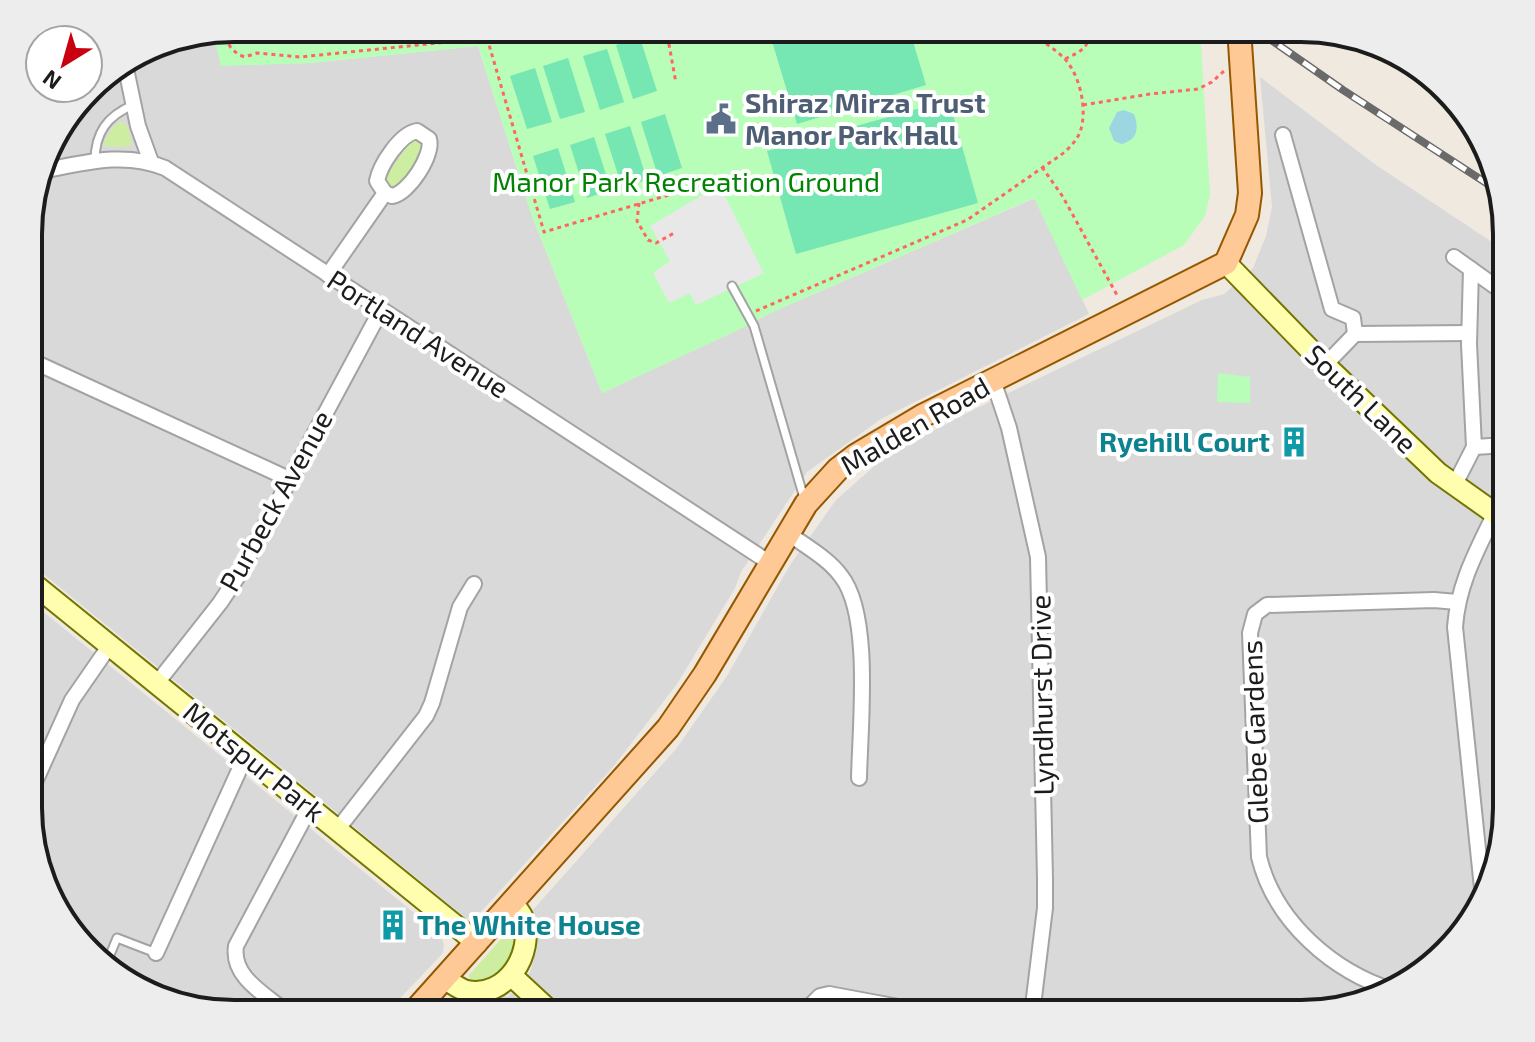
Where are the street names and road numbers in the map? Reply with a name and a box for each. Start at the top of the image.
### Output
street label: Portland Avenue [321,262,516,404]
street label: South Lane [1299,337,1425,460]
street label: Malden Road [834,369,995,481]
street label: Purbeck Avenue [211,404,339,597]
street label: Lyndhurst Drive [1022,594,1060,796]
street label: Glebe Gardens [1234,640,1274,824]
street label: Motspur Park [177,694,332,828]

